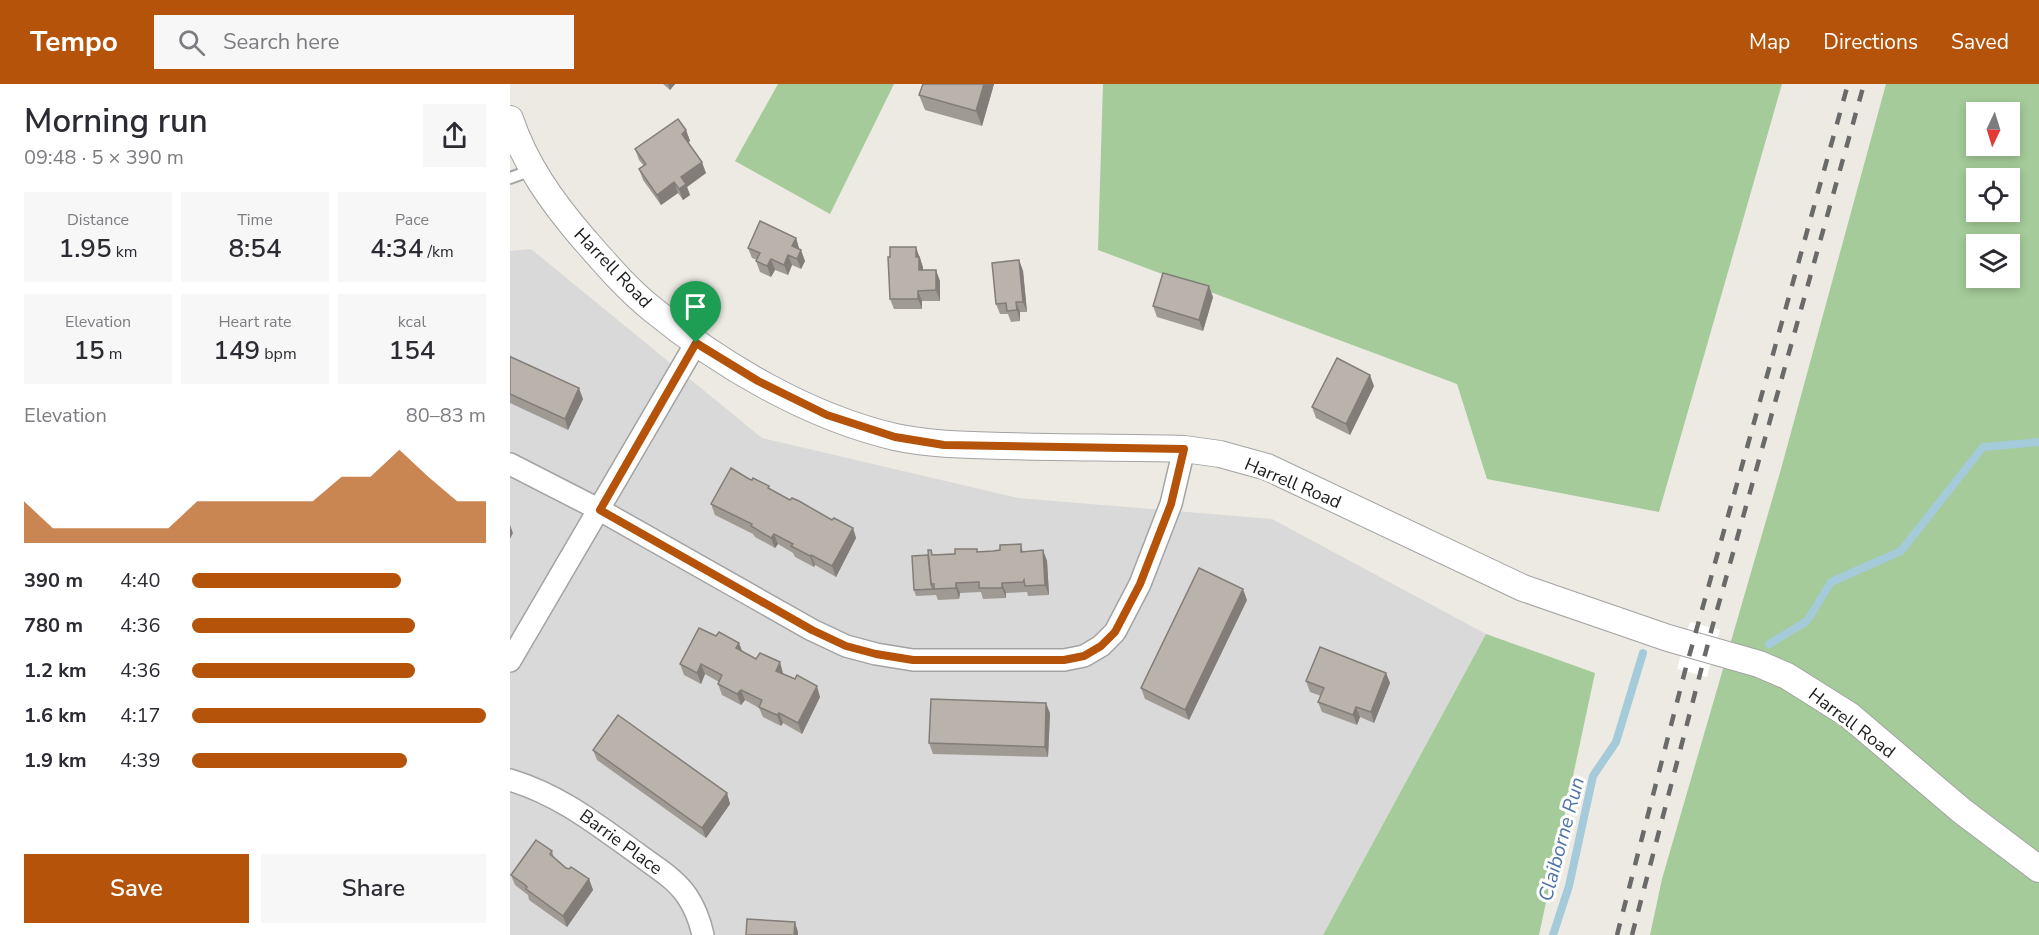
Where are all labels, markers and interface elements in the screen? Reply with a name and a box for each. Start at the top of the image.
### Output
search box [154,15,574,69]
text: Tempo [30,23,118,61]
icon: search [175,26,208,59]
text: Search here [223,27,339,57]
text: Map [1749,28,1790,56]
text: Directions [1823,28,1918,56]
text: Saved [1951,28,2009,56]
text: Morning run [24,99,208,144]
north arrow [1966,102,2020,156]
map controls [1966,102,2020,288]
button: share [423,104,486,167]
text: 09:48 · 5 × 390 m [24,144,184,171]
button: locate [1966,168,2020,222]
text: Distance [67,209,129,231]
text: Time [237,209,273,231]
text: Pace [395,209,429,231]
street label: Harrell Road [569,223,657,313]
text: 1.95 [59,231,112,266]
text: 8:54 [229,231,281,266]
text: 4:34 [370,231,423,266]
button: layers [1966,234,2020,288]
text: km [112,241,137,263]
text: /km [423,241,454,263]
pin [670,281,721,343]
icon: arrive [679,290,712,323]
text: Elevation [65,311,131,333]
text: Heart rate [218,311,292,333]
text: kcal [398,311,426,333]
text: 15 [73,333,105,368]
text: 149 [213,333,260,368]
text: 154 [389,333,435,368]
text: m [105,343,123,365]
text: bpm [260,343,297,365]
text: Elevation [24,402,107,429]
text: 80–83 m [406,402,486,429]
street label: Harrell Road [1241,452,1345,514]
text: 390 m [24,567,83,594]
text: 4:40 [120,567,161,594]
text: 780 m [24,612,83,639]
text: 4:36 [120,612,161,639]
text: 1.2 km [24,657,87,684]
text: 4:36 [120,657,161,684]
street label: Harrell Road [1804,682,1900,764]
text: 1.6 km [24,702,87,729]
text: 4:17 [120,702,161,729]
text: 1.9 km [24,747,87,774]
text: 4:39 [120,747,161,774]
water label: Claiborne Run [1532,774,1591,904]
street label: Barrie Place [575,804,667,880]
button: Save [24,854,249,923]
button: Share [261,854,486,923]

